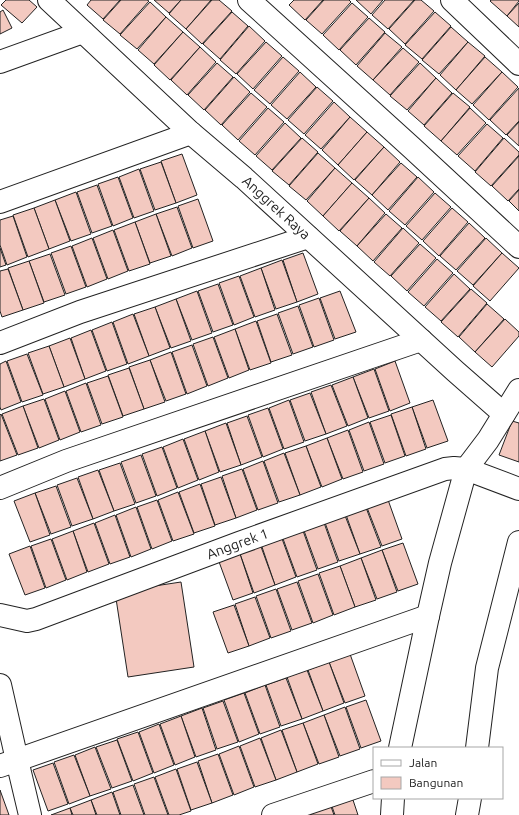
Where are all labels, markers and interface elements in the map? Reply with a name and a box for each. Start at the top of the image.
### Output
street label: Anggrek Raya [239,173,314,243]
street label: Anggrek 1 [204,525,270,562]
legend [373,747,503,799]
text: Jalan [409,756,437,769]
text: Bangunan [409,776,463,789]

